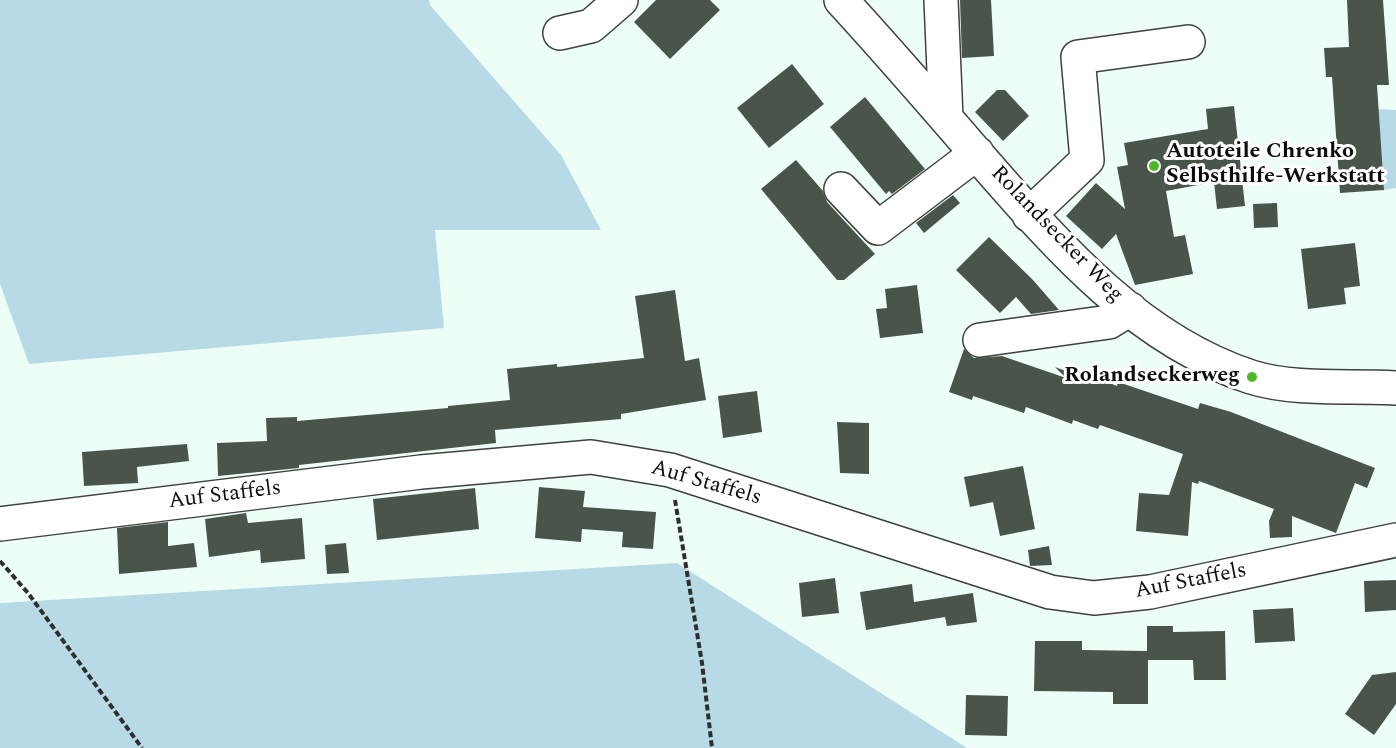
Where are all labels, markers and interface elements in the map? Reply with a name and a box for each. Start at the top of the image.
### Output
place label: Autoteile Chrenko Selbsthilfe-Werkstatt [1166,140,1385,192]
marker: Autoteile Chrenko Selbsthilfe-Werkstatt [1147,159,1161,173]
street label: Rolandsecker Weg [984,161,1128,309]
place label: Rolandseckerweg [1064,364,1240,390]
marker: Rolandseckerweg [1245,370,1259,384]
street label: Auf Staffels [648,456,764,512]
street label: Auf Staffels [167,476,283,516]
street label: Auf Staffels [1133,558,1249,606]

